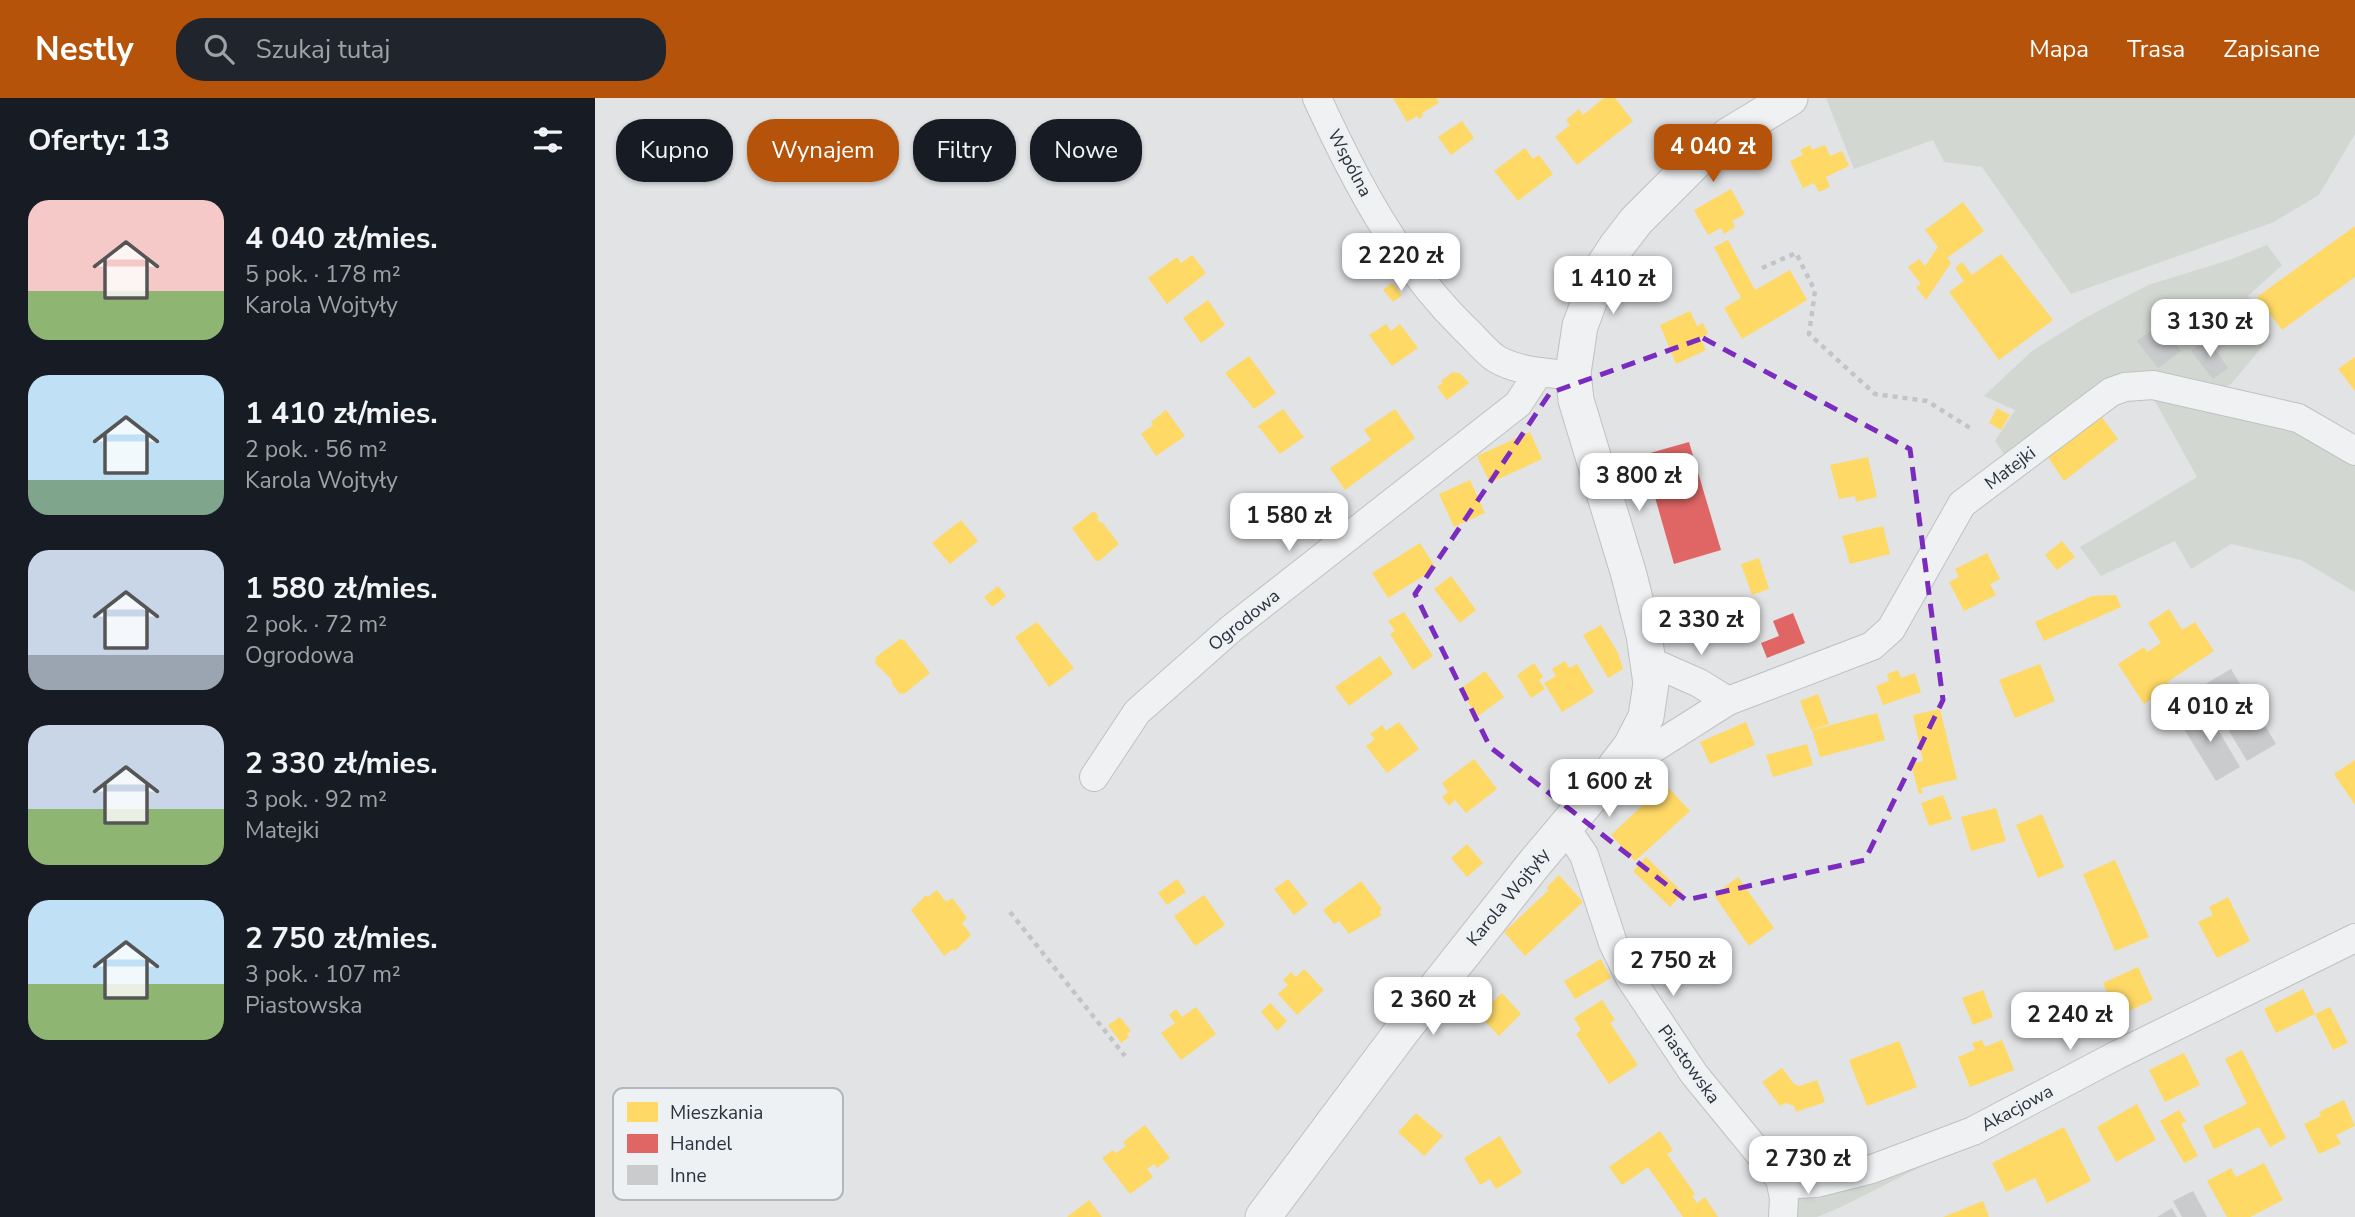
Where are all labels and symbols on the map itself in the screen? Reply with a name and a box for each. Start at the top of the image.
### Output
street label: Wspólna [1322,125,1378,201]
pin: 4 040 zł [1641,125,1785,184]
pin: 2 220 zł [1329,234,1473,293]
pin: 1 410 zł [1541,256,1685,316]
pin: 3 130 zł [2138,300,2282,359]
street label: Matejki [1980,441,2040,495]
pin: 3 800 zł [1567,454,1711,513]
pin: 1 580 zł [1217,494,1361,553]
street label: Ogrodowa [1203,584,1285,656]
pin: 2 330 zł [1629,598,1773,657]
pin: 4 010 zł [2138,684,2282,744]
pin: 1 600 zł [1537,760,1681,819]
street label: Karola Wojtyły [1461,842,1555,951]
pin: 2 750 zł [1601,939,1745,998]
pin: 2 360 zł [1361,978,1505,1037]
pin: 2 240 zł [1998,992,2142,1052]
street label: Piastowska [1652,1020,1726,1108]
street label: Akacjowa [1977,1079,2057,1137]
legend [613,1088,843,1200]
text: Mieszkania [670,1100,763,1126]
text: Handel [670,1131,733,1157]
pin: 2 730 zł [1736,1136,1880,1196]
text: Inne [670,1163,707,1189]

